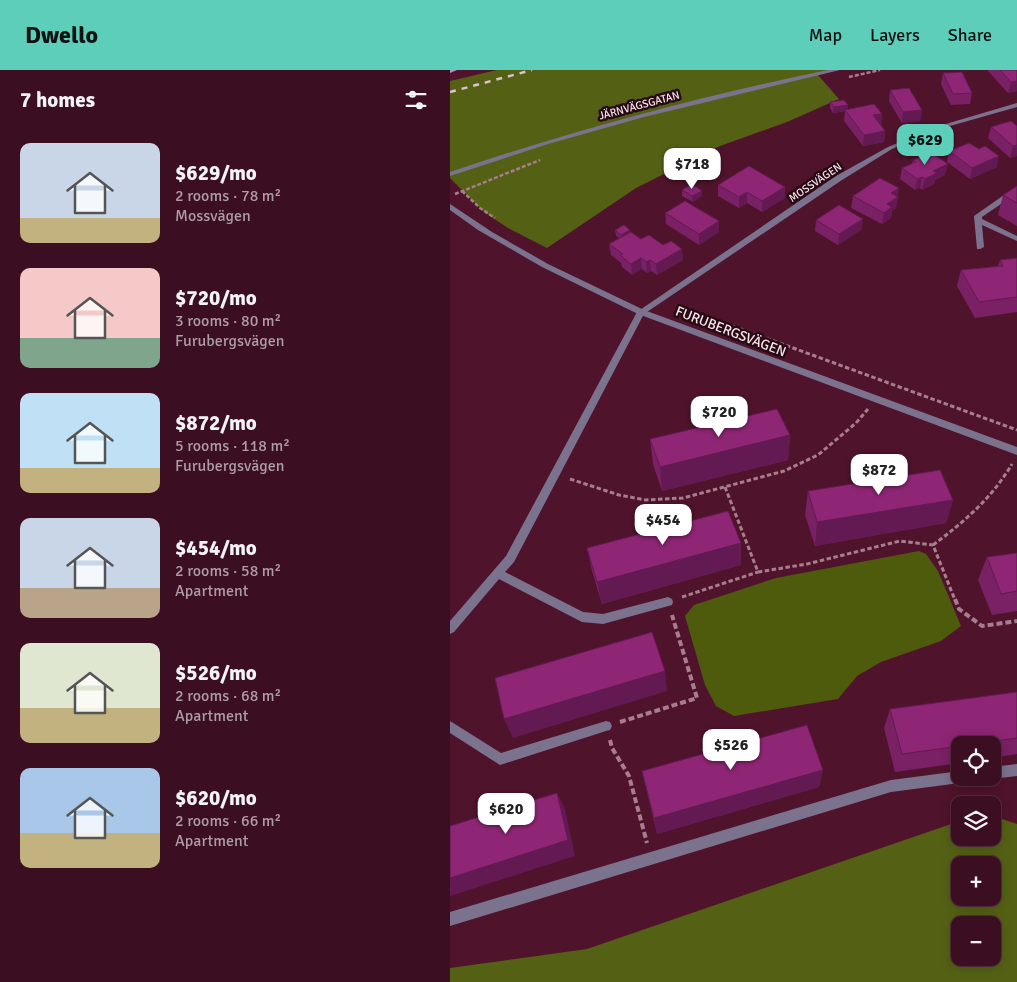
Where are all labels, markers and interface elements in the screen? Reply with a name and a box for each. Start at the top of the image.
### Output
text: Dwello [25,20,98,50]
text: Map [809,24,842,46]
text: Layers [870,24,920,46]
text: Share [948,24,992,46]
icon: filters [402,86,430,114]
text: 7 homes [20,87,95,113]
street label: JÄRNVÄGSGATAN [597,87,681,123]
pin: $629 [895,124,955,166]
text: $629 [908,130,942,150]
pin: $718 [662,148,722,190]
text: $718 [675,154,709,174]
street label: MOSSVÄGEN [786,159,844,205]
text: $629/mo [175,160,257,186]
icon: home [60,163,120,223]
text: 2 rooms · 78 m² [175,186,281,206]
text: Mossvägen [175,206,251,226]
text: $720/mo [175,285,257,311]
icon: home [60,288,120,348]
street label: FURUBERGSVÄGEN [673,303,789,360]
text: 3 rooms · 80 m² [175,311,281,331]
text: Furubergsvägen [175,331,284,351]
pin: $720 [689,396,749,438]
text: $720 [702,402,736,422]
text: $872/mo [175,410,257,436]
icon: home [60,413,120,473]
text: 5 rooms · 118 m² [175,436,290,456]
pin: $872 [849,454,909,496]
text: Furubergsvägen [175,456,284,476]
text: $872 [862,460,896,480]
pin: $454 [633,504,693,546]
text: $454 [646,510,680,530]
text: $454/mo [175,535,257,561]
icon: home [60,538,120,598]
text: 2 rooms · 58 m² [175,561,281,581]
text: Apartment [175,581,248,601]
text: $526/mo [175,660,257,686]
icon: home [60,663,120,723]
text: 2 rooms · 68 m² [175,686,281,706]
text: Apartment [175,706,248,726]
pin: $526 [701,728,761,771]
text: $526 [714,735,748,755]
map controls [951,736,1001,966]
button: locate [951,736,1001,786]
text: $620/mo [175,785,257,811]
icon: home [60,788,120,848]
pin: $620 [476,792,536,835]
button: layers [951,796,1001,846]
text: $620 [489,799,523,819]
text: 2 rooms · 66 m² [175,811,281,831]
text: Apartment [175,831,248,851]
button: + [951,856,1001,906]
button: − [951,916,1001,966]

